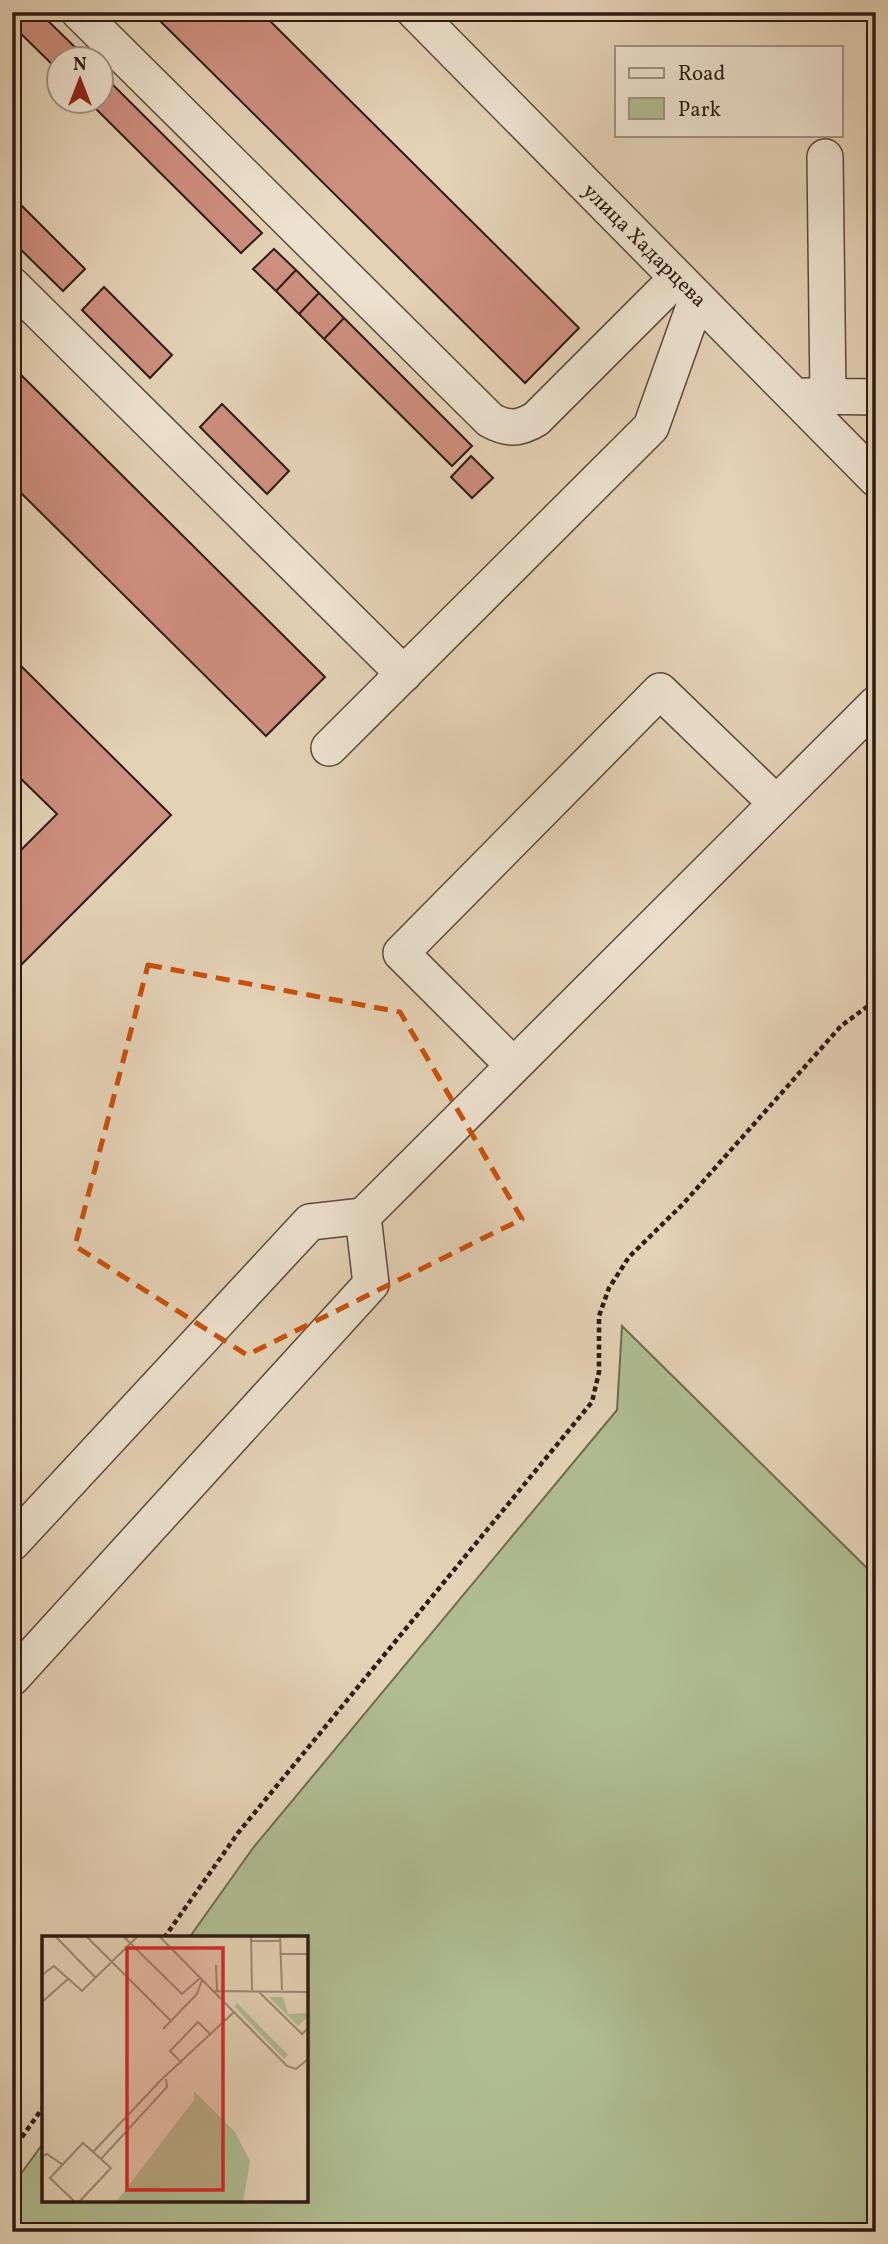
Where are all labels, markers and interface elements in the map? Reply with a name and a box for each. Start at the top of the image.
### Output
north arrow [46,46,116,116]
legend [615,46,842,136]
text: N [73,52,87,78]
text: Road [678,60,725,89]
text: Park [678,96,721,125]
street label: улица Хадарцева [575,177,713,315]
inset map [42,1936,308,2202]

